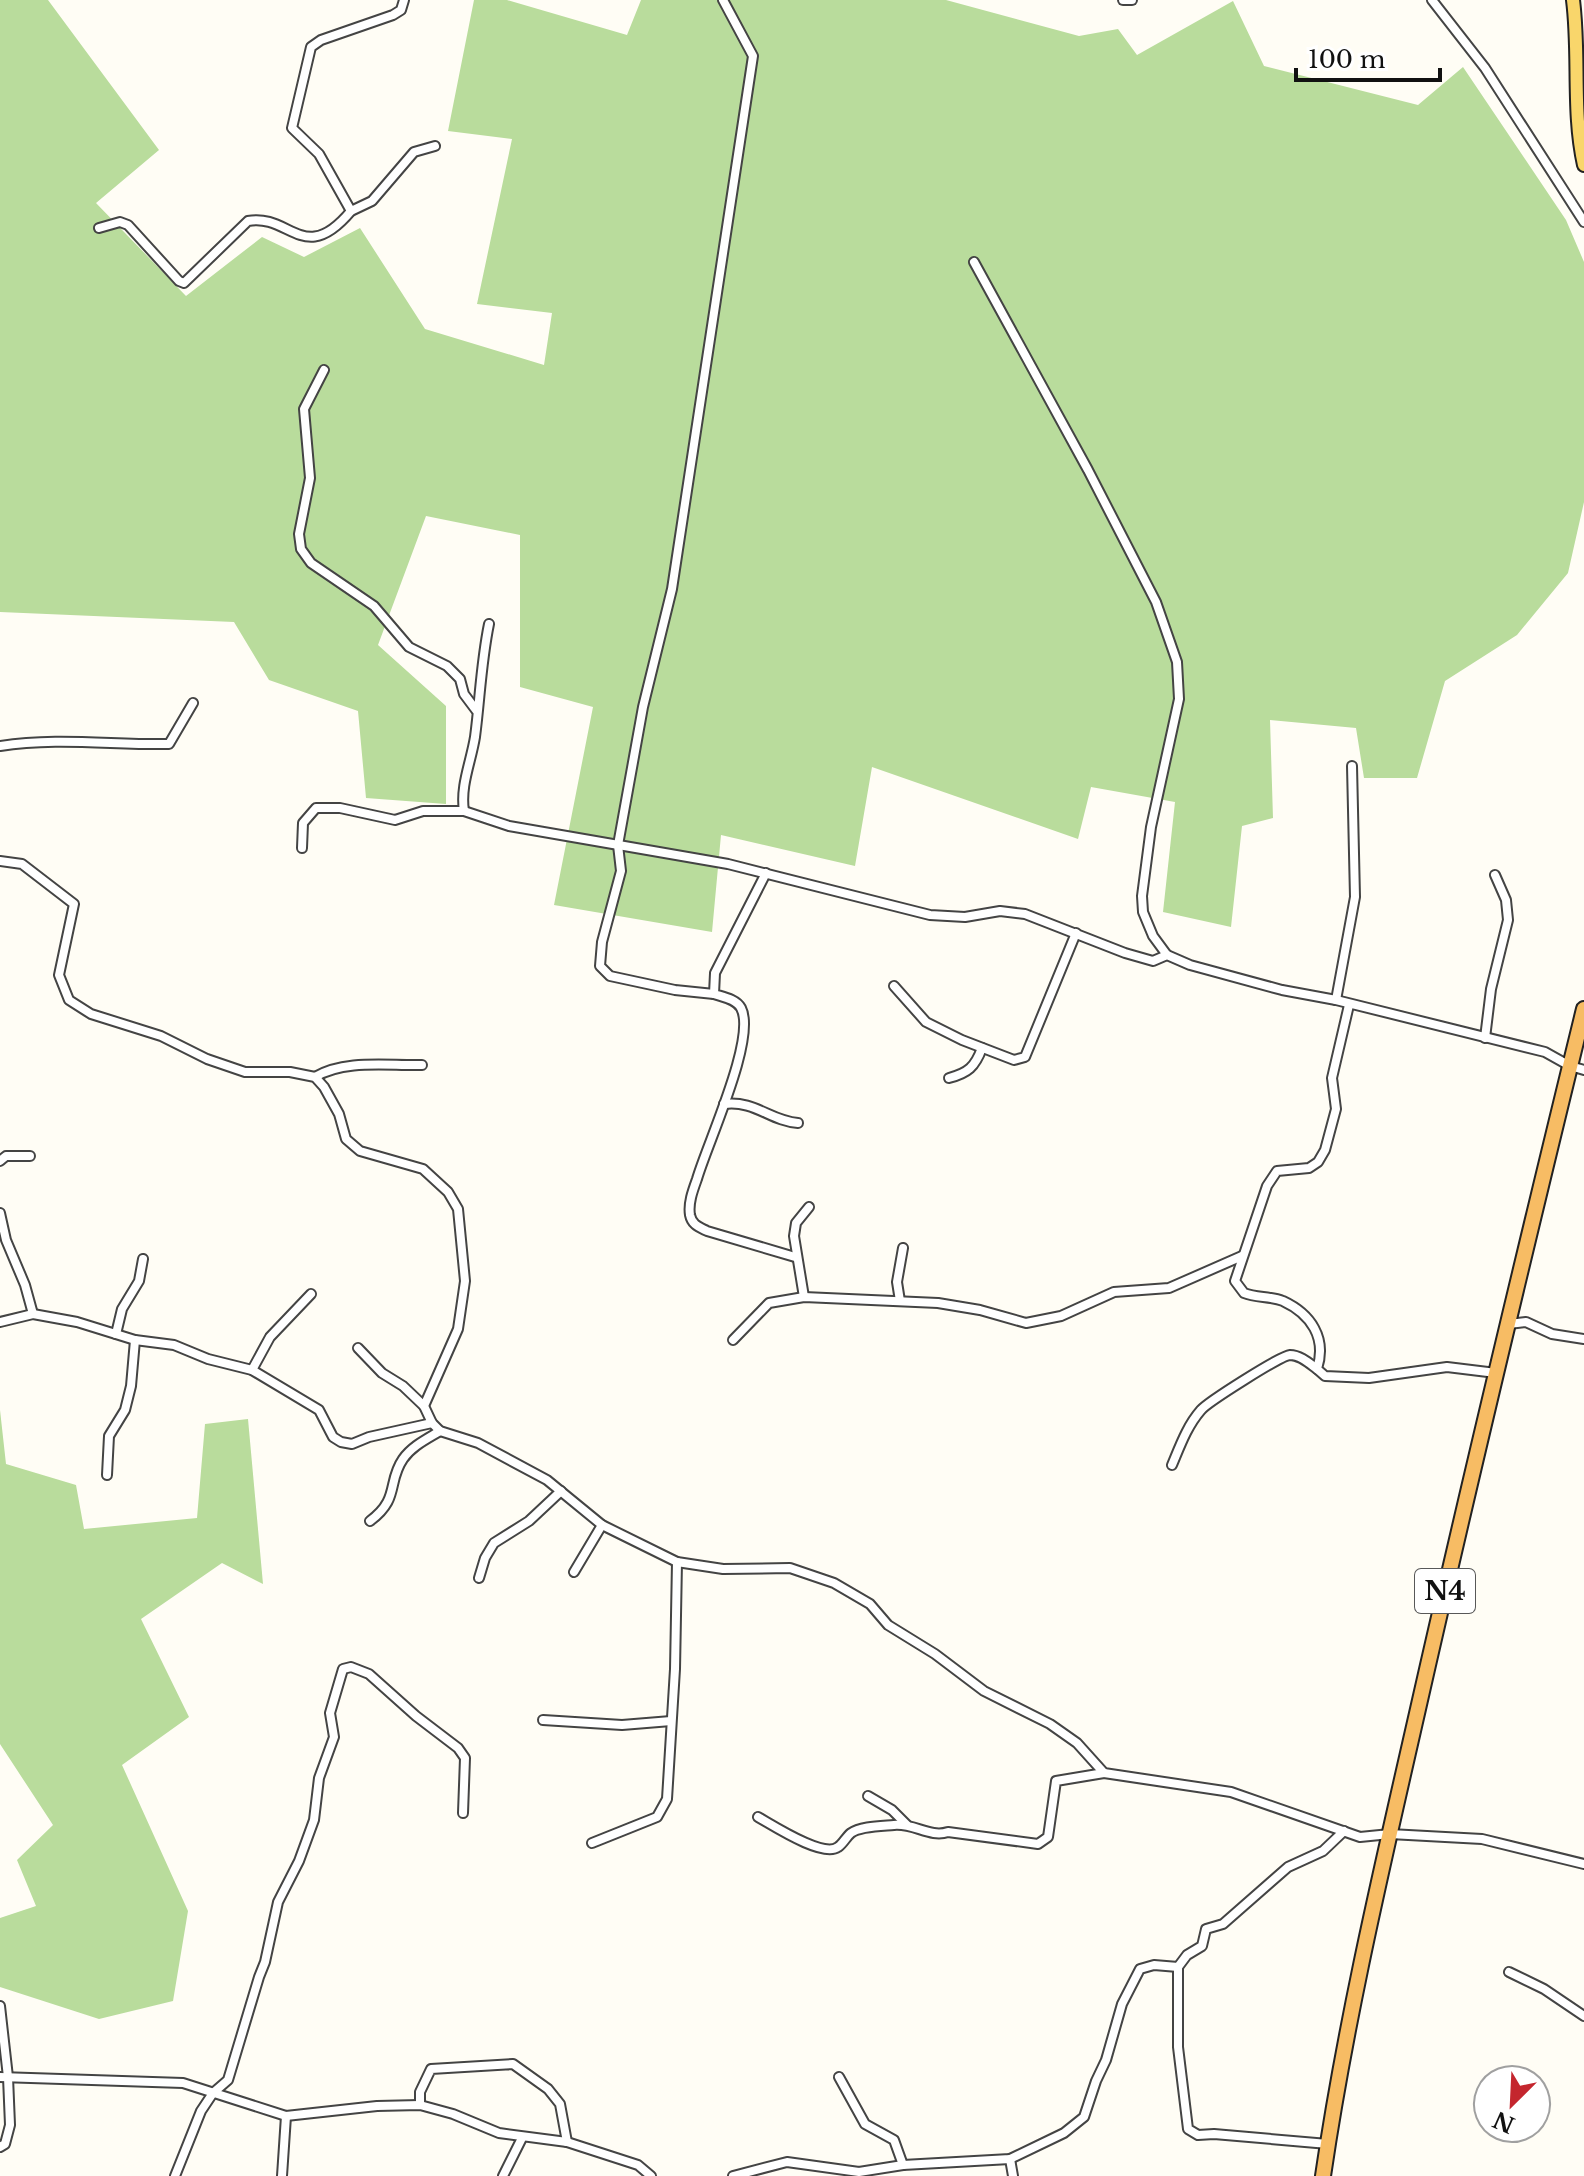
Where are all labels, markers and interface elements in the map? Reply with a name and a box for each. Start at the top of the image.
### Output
scale bar [1296,32,1440,82]
text: 100 m [1308,45,1386,74]
road number: N4 [1415,1569,1475,1613]
north arrow [1472,2064,1552,2144]
text: N [1489,2105,1519,2138]

